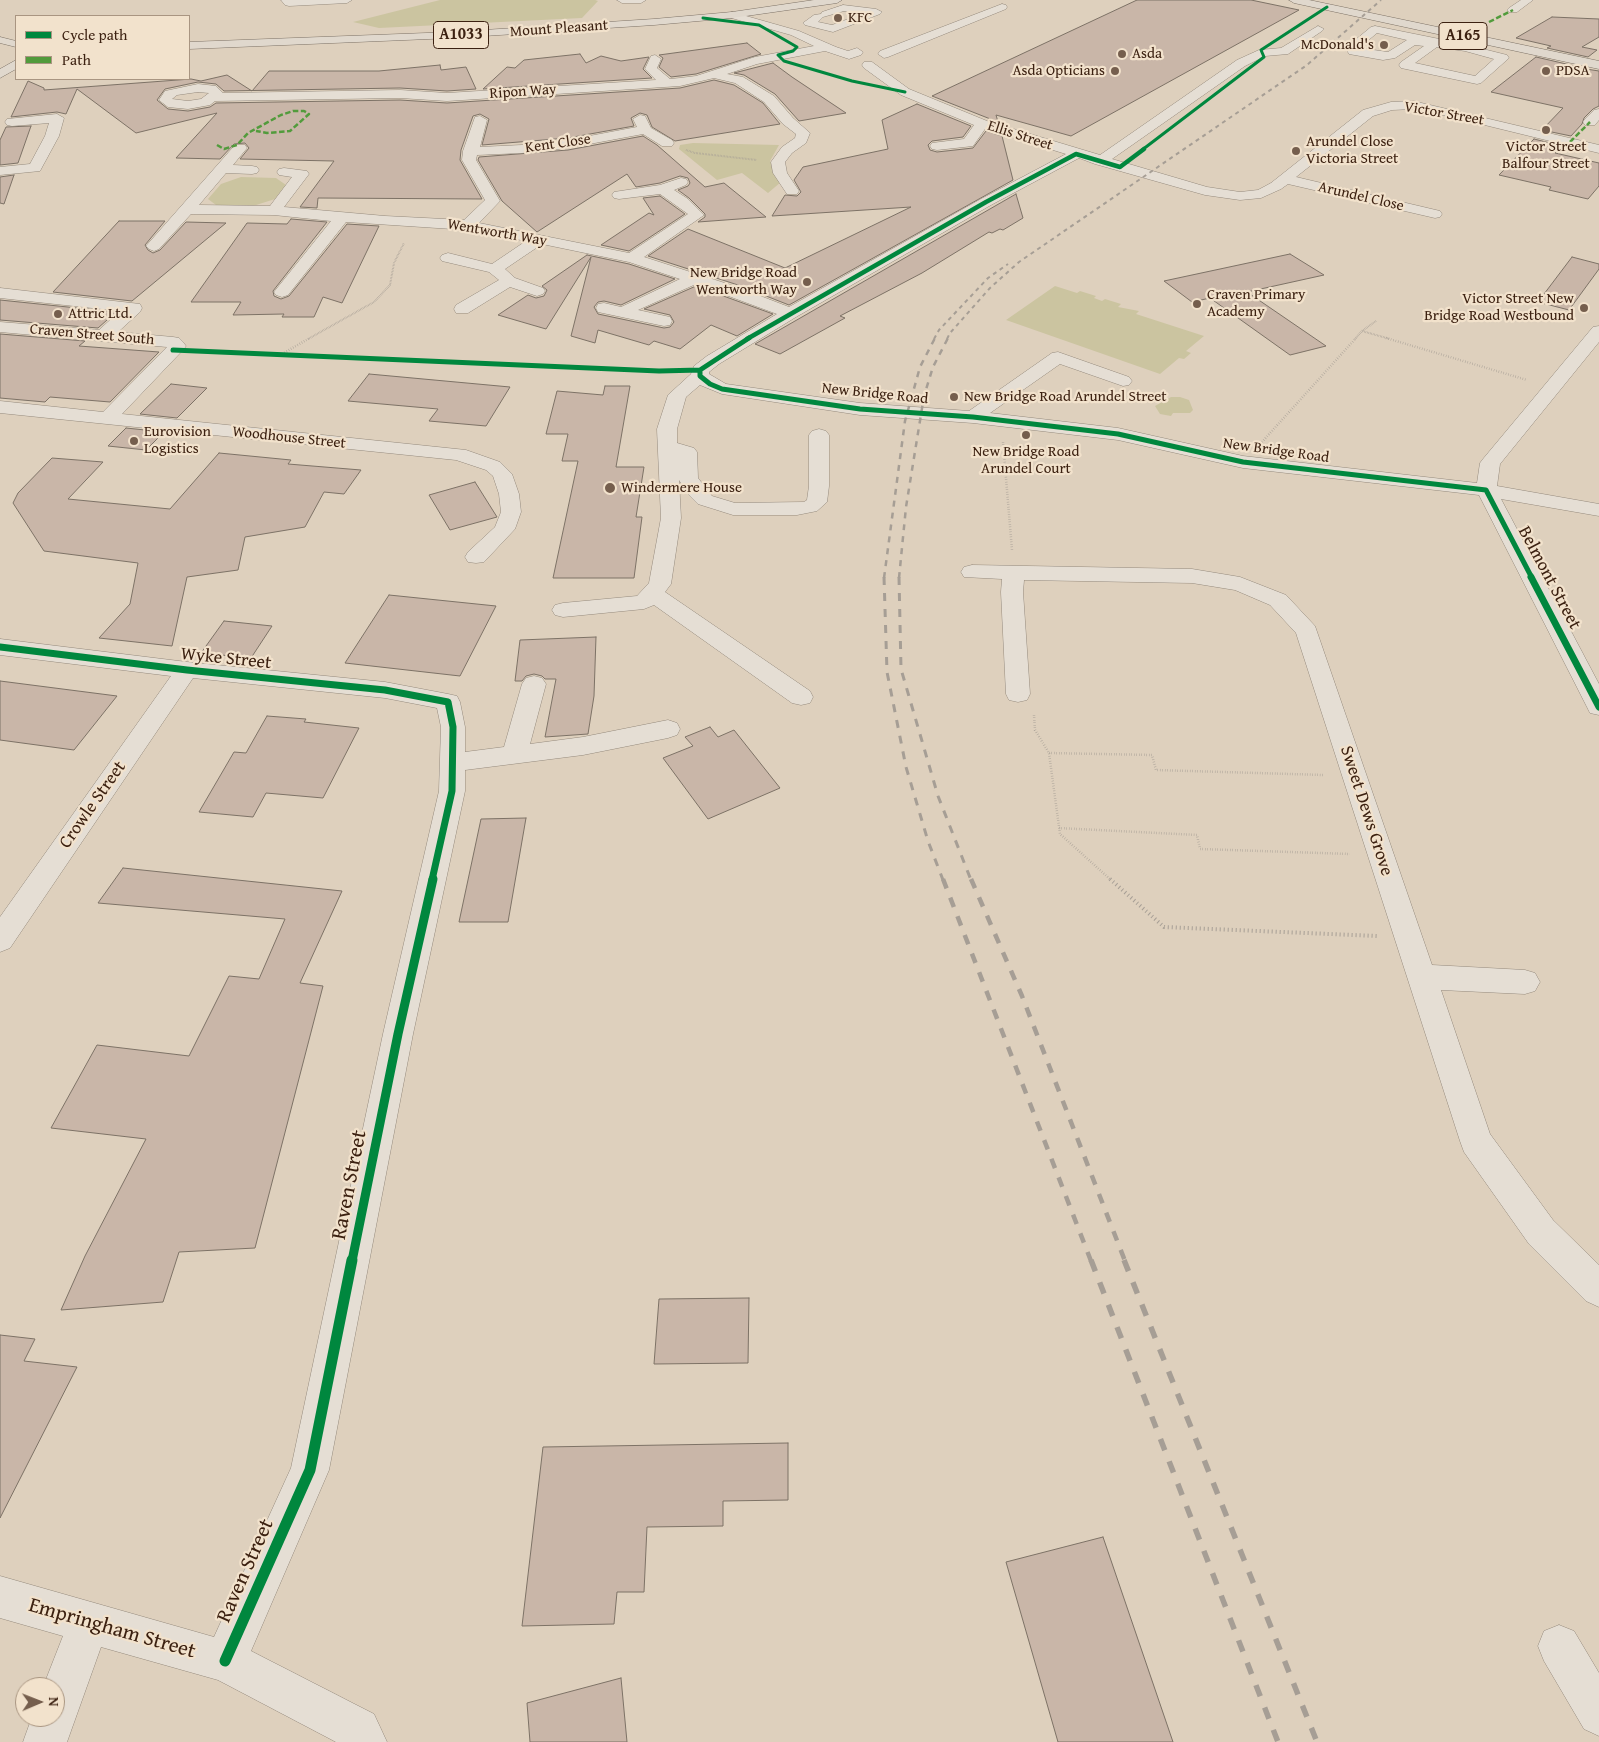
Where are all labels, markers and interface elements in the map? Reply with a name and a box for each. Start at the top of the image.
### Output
place label: KFC [848,9,872,27]
marker: KFC [832,12,844,24]
legend [15,15,190,80]
street label: Mount Pleasant [509,17,609,41]
road number: A1033 [434,22,488,48]
road number: A165 [1439,22,1487,50]
text: Cycle path [62,24,128,45]
place label: McDonald's [1301,36,1374,54]
marker: McDonald's [1378,39,1390,51]
place label: Asda [1132,45,1162,63]
marker: Asda [1116,48,1128,60]
text: Path [62,49,91,70]
place label: Asda Opticians [1013,62,1105,80]
place label: PDSA [1556,62,1590,80]
marker: Asda Opticians [1109,65,1121,77]
marker: PDSA [1540,65,1552,77]
street label: Ripon Way [489,81,557,103]
street label: Victor Street [1403,98,1485,130]
street label: Ellis Street [985,117,1055,155]
marker: Victor Street Balfour Street [1540,124,1552,136]
street label: Kent Close [524,130,592,158]
place label: Arundel Close Victoria Street [1306,133,1398,168]
place label: Victor Street Balfour Street [1502,138,1590,173]
marker: Arundel Close Victoria Street [1290,145,1302,157]
street label: Arundel Close [1316,178,1406,216]
street label: Wentworth Way [446,215,548,251]
place label: New Bridge Road Wentworth Way [690,264,797,299]
marker: New Bridge Road Wentworth Way [801,276,813,288]
place label: Craven Primary Academy [1207,286,1305,321]
place label: Victor Street New Bridge Road Westbound [1424,290,1574,325]
marker: Craven Primary Academy [1191,298,1203,310]
marker: Victor Street New Bridge Road Westbound [1578,302,1590,314]
place label: Attric Ltd. [68,305,132,323]
marker: Attric Ltd. [52,308,64,320]
street label: Craven Street South [29,321,155,349]
street label: New Bridge Road [821,379,929,409]
place label: New Bridge Road Arundel Street [964,388,1167,406]
marker: New Bridge Road Arundel Street [948,391,960,403]
place label: Eurovision Logistics [144,423,211,458]
street label: Woodhouse Street [231,423,347,453]
marker: New Bridge Road Arundel Court [1020,429,1032,441]
marker: Eurovision Logistics [128,435,140,447]
street label: New Bridge Road [1222,435,1330,467]
place label: New Bridge Road Arundel Court [973,443,1079,478]
place label: Windermere House [621,479,742,497]
marker: Windermere House [603,481,617,495]
street label: Belmont Street [1513,523,1585,633]
street label: Wyke Street [180,644,272,674]
street label: Sweet Dews Grove [1335,743,1397,879]
street label: Crowle Street [55,757,131,853]
street label: Raven Street [327,1128,373,1242]
street label: Raven Street [212,1515,280,1627]
street label: Empringham Street [26,1593,198,1665]
north arrow [15,1677,65,1727]
text: N [44,1697,64,1707]

